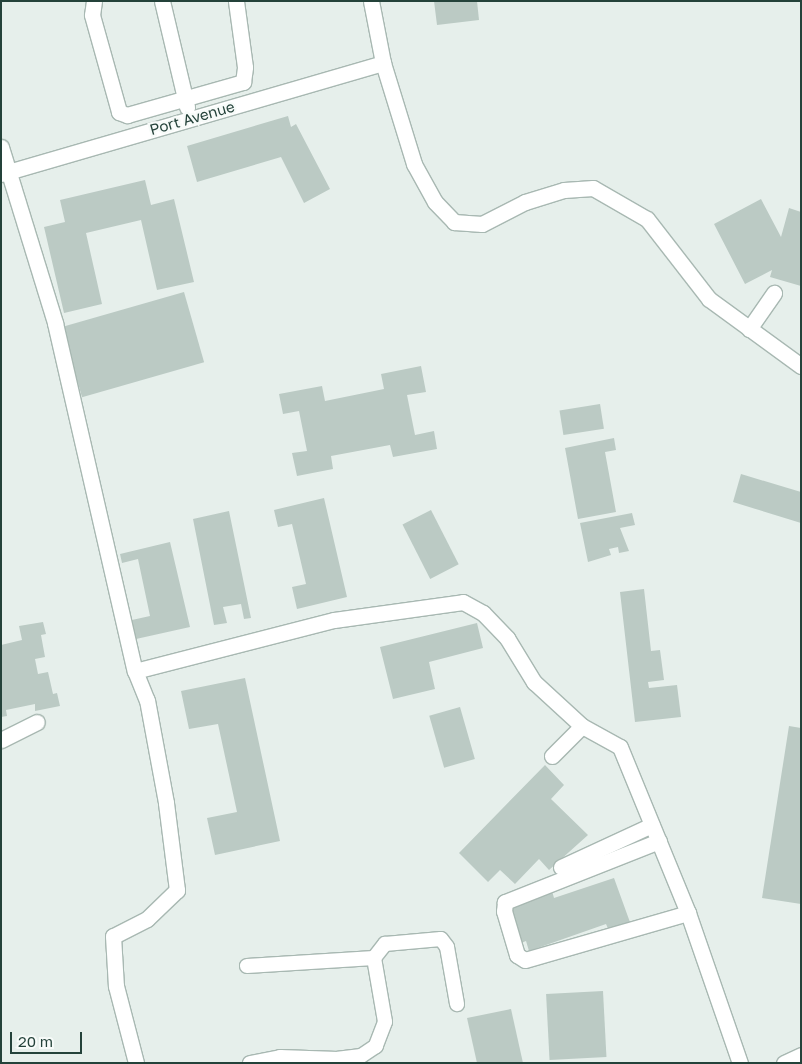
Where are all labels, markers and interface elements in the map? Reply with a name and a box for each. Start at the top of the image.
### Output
street label: Port Avenue [147,97,237,139]
scale bar [12,1022,85,1054]
text: 20 m [18,1032,53,1050]

